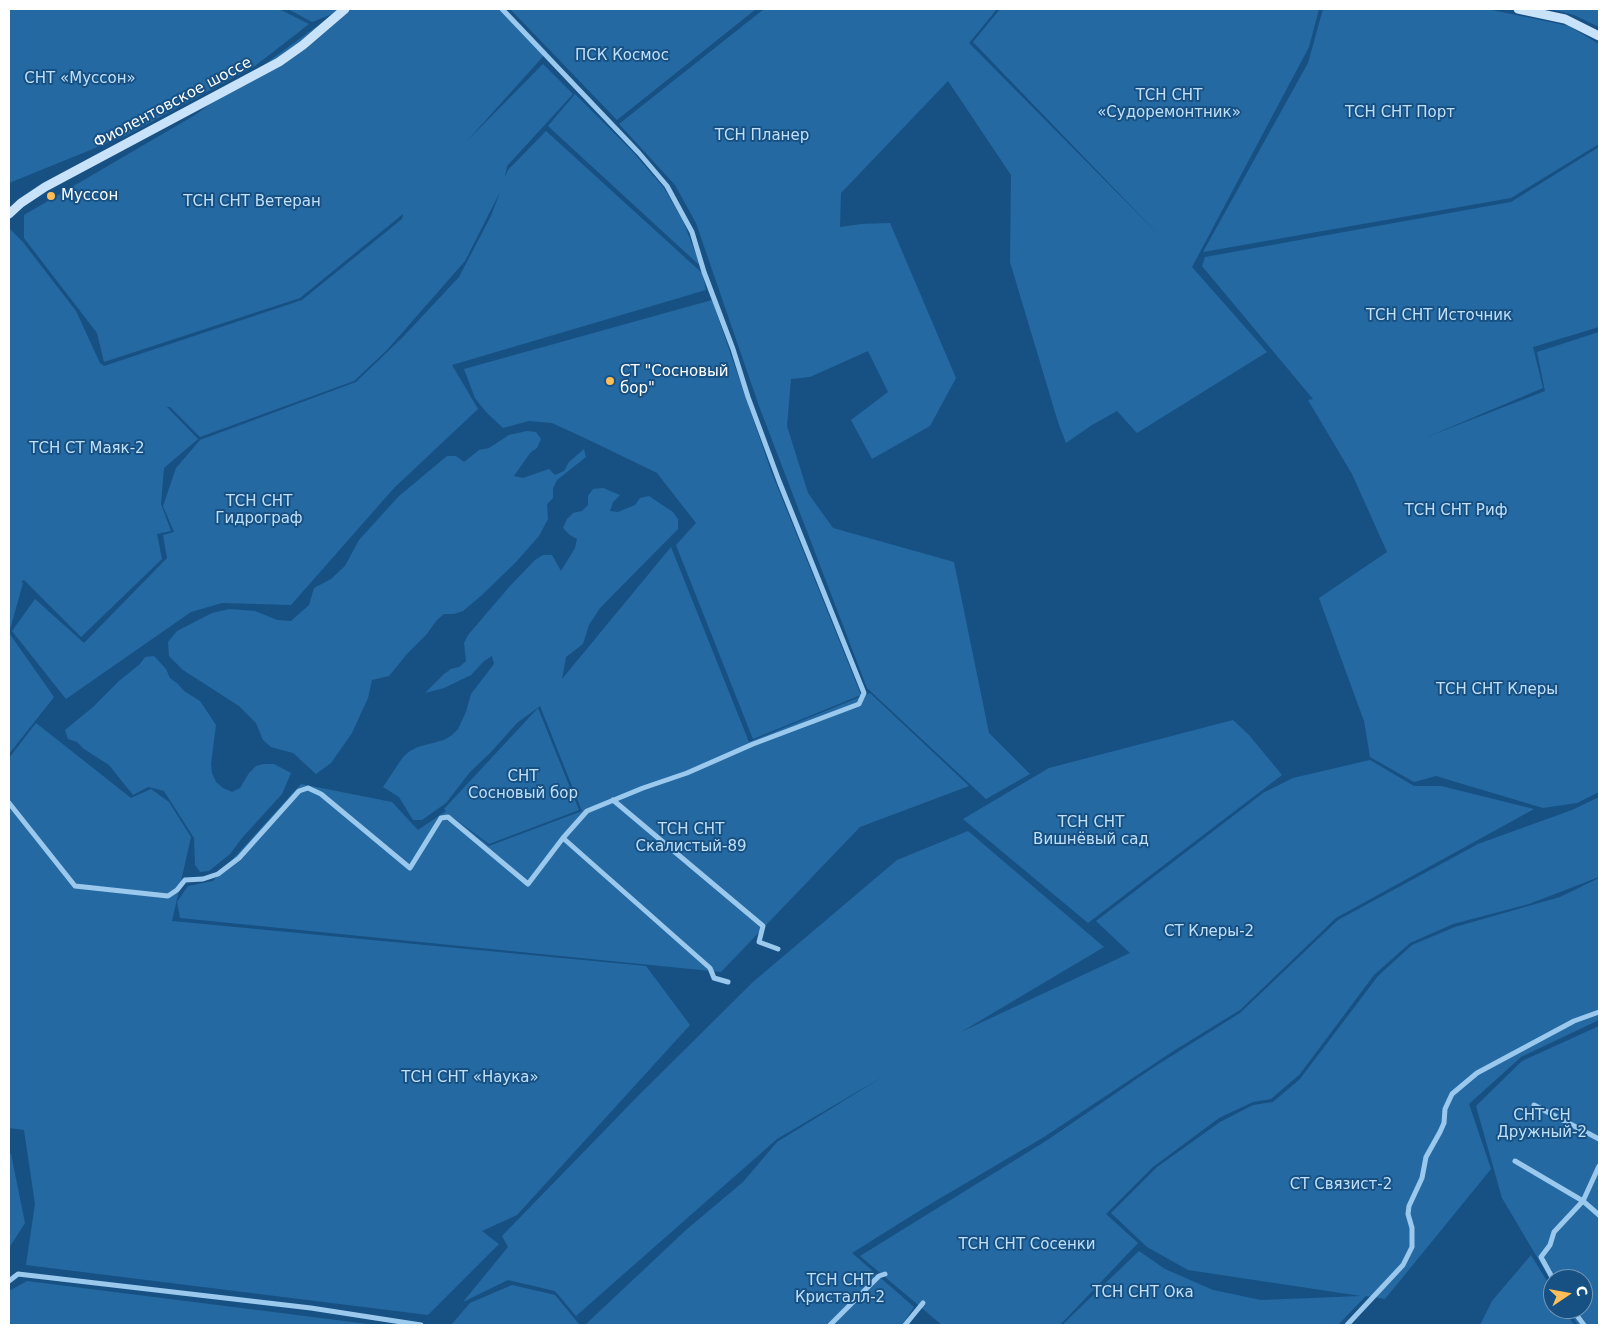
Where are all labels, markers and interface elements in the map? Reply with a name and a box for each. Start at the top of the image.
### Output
park label: ПСК Космос [575,47,669,65]
street label: Фиолентовское шоссе [91,54,255,152]
park label: СНТ «Муссон» [24,70,136,88]
park label: ТСН СНТ «Судоремонтник» [1097,87,1241,122]
park label: ТСН СНТ Порт [1345,104,1455,122]
park label: ТСН Планер [715,127,809,145]
place label: Муссон [61,187,118,205]
marker: Муссон [45,190,57,202]
park label: ТСН СНТ Ветеран [183,193,321,211]
park label: ТСН СНТ Источник [1366,307,1512,325]
place label: СТ "Сосновый бор" [620,363,729,398]
marker: СТ "Сосновый бор" [604,375,616,387]
park label: ТСН СТ Маяк-2 [29,440,145,458]
park label: ТСН СНТ Гидрограф [215,493,303,528]
park label: ТСН СНТ Риф [1405,502,1507,520]
park label: ТСН СНТ Клеры [1436,681,1558,699]
park label: СНТ Сосновый бор [468,768,578,803]
park label: ТСН СНТ Вишнёвый сад [1033,814,1149,849]
park label: ТСН СНТ Скалистый-89 [635,821,747,856]
park label: СТ Клеры-2 [1164,923,1254,941]
park label: ТСН СНТ «Наука» [401,1069,539,1087]
park label: СНТ СН Дружный-2 [1497,1107,1587,1142]
park label: СТ Связист-2 [1290,1176,1392,1194]
park label: ТСН СНТ Сосенки [958,1236,1096,1254]
north arrow [1543,1269,1593,1319]
park label: ТСН СНТ Кристалл-2 [795,1272,885,1307]
park label: ТСН СНТ Ока [1092,1284,1194,1302]
text: С [1573,1284,1591,1298]

